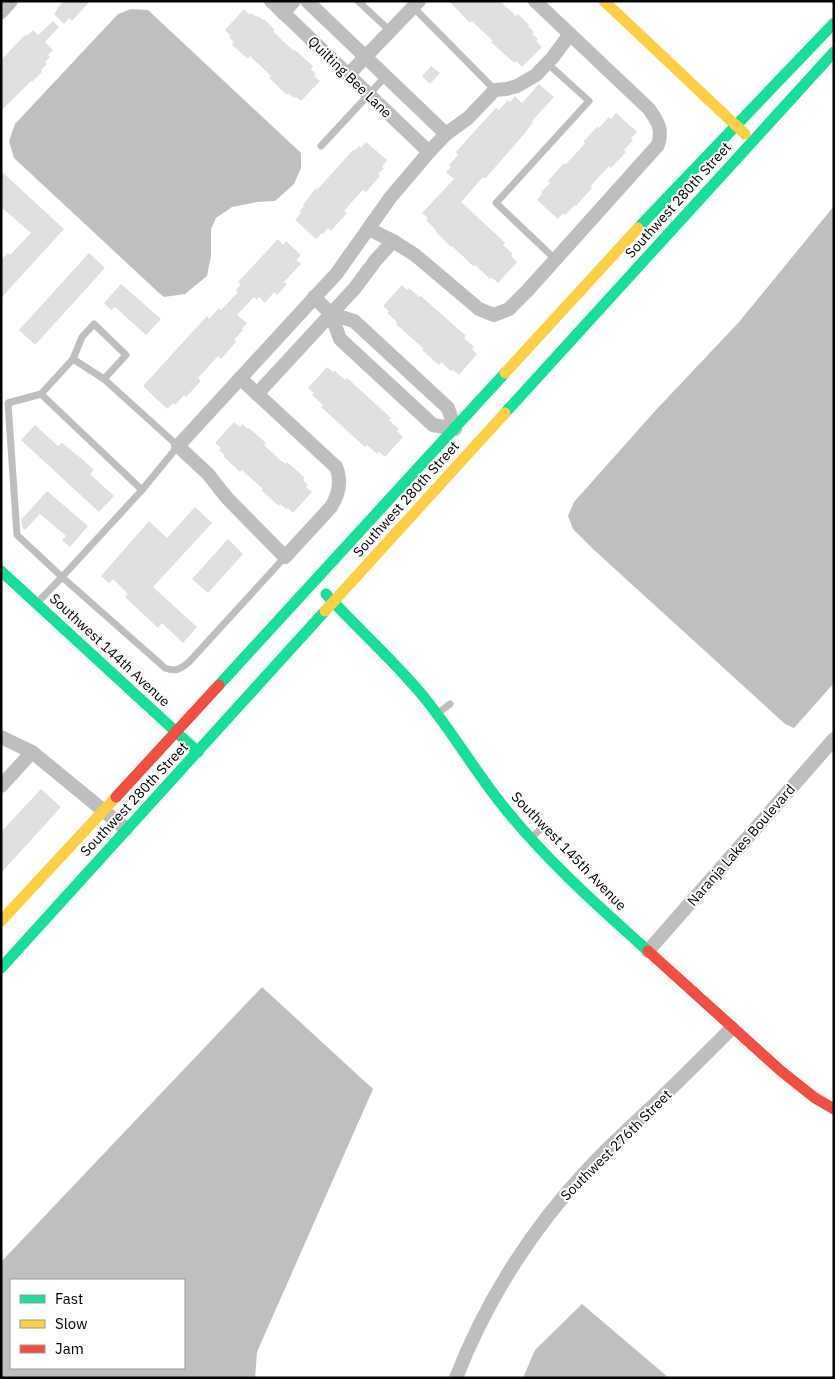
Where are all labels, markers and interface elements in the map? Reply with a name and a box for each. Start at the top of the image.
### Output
street label: Quilting Bee Lane [304,32,396,122]
street label: Southwest 280th Street [621,138,735,262]
street label: Southwest 280th Street [349,437,463,561]
street label: Southwest 144th Avenue [46,589,174,711]
street label: Southwest 280th Street [76,738,192,860]
street label: Naranja Lakes Boulevard [683,780,799,910]
street label: Southwest 145th Avenue [508,788,631,914]
street label: Southwest 276th Street [557,1086,675,1204]
legend [10,1279,185,1369]
text: Fast [55,1289,83,1308]
text: Slow [55,1314,88,1333]
text: Jam [55,1339,84,1358]

